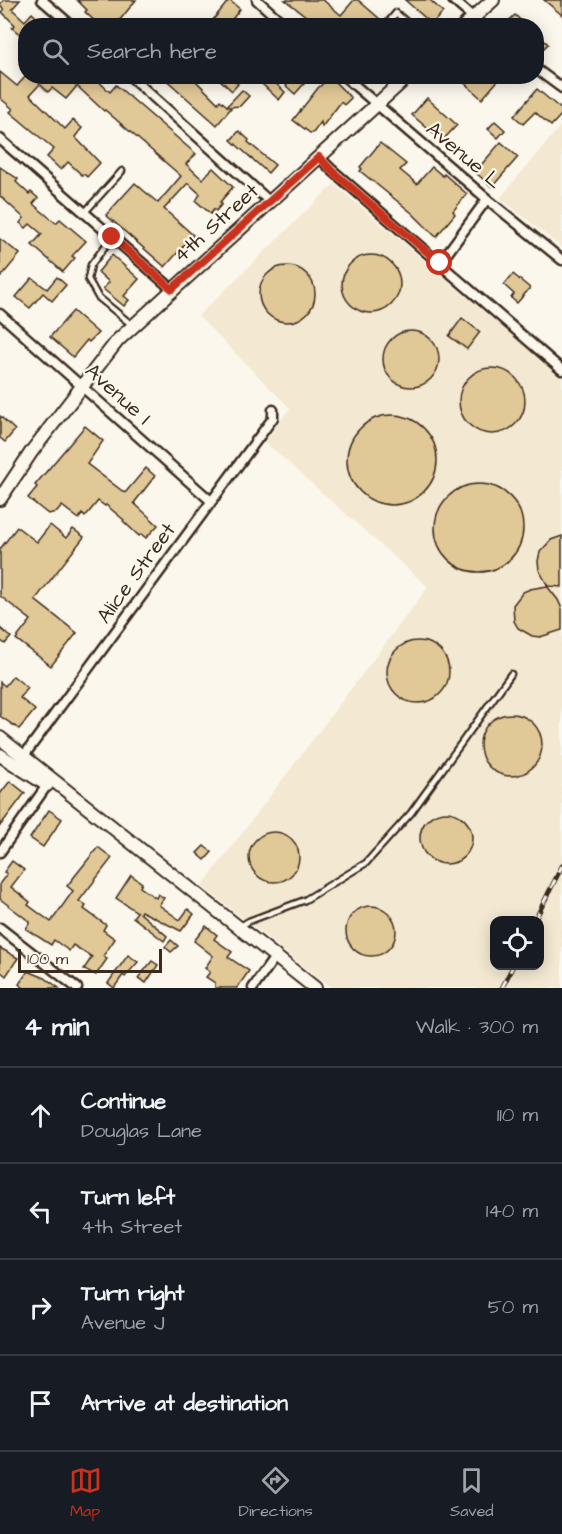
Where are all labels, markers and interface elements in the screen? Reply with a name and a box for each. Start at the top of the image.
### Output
search box [18,18,544,84]
icon: search [39,35,72,68]
text: Search here [87,36,217,67]
street label: Avenue L [420,115,509,196]
street label: 4th Street [167,176,266,269]
route end [98,223,124,249]
route start [426,249,452,275]
street label: Avenue I [79,357,157,431]
street label: Alice Street [90,516,183,629]
map controls [490,916,544,970]
button: locate [490,916,544,970]
scale bar [18,946,162,974]
text: 100 m [27,948,68,970]
text: 4 min [24,1009,89,1045]
text: Walk · 300 m [416,1013,538,1041]
text: Continue [81,1086,166,1117]
icon: ahead [24,1099,57,1132]
text: 110 m [497,1101,538,1129]
text: Douglas Lane [81,1117,202,1145]
text: Turn left [81,1182,175,1213]
icon: left [24,1195,57,1228]
text: 140 m [486,1197,538,1225]
text: 4th Street [81,1213,182,1241]
text: Turn right [81,1278,184,1309]
icon: right [24,1291,57,1324]
text: 50 m [488,1293,538,1321]
text: Avenue J [81,1309,165,1337]
icon: arrive [24,1387,57,1420]
text: Arrive at destination [81,1388,288,1419]
tab: Map [69,1464,102,1522]
tab: Directions [239,1464,313,1522]
tab: Saved [450,1464,493,1522]

